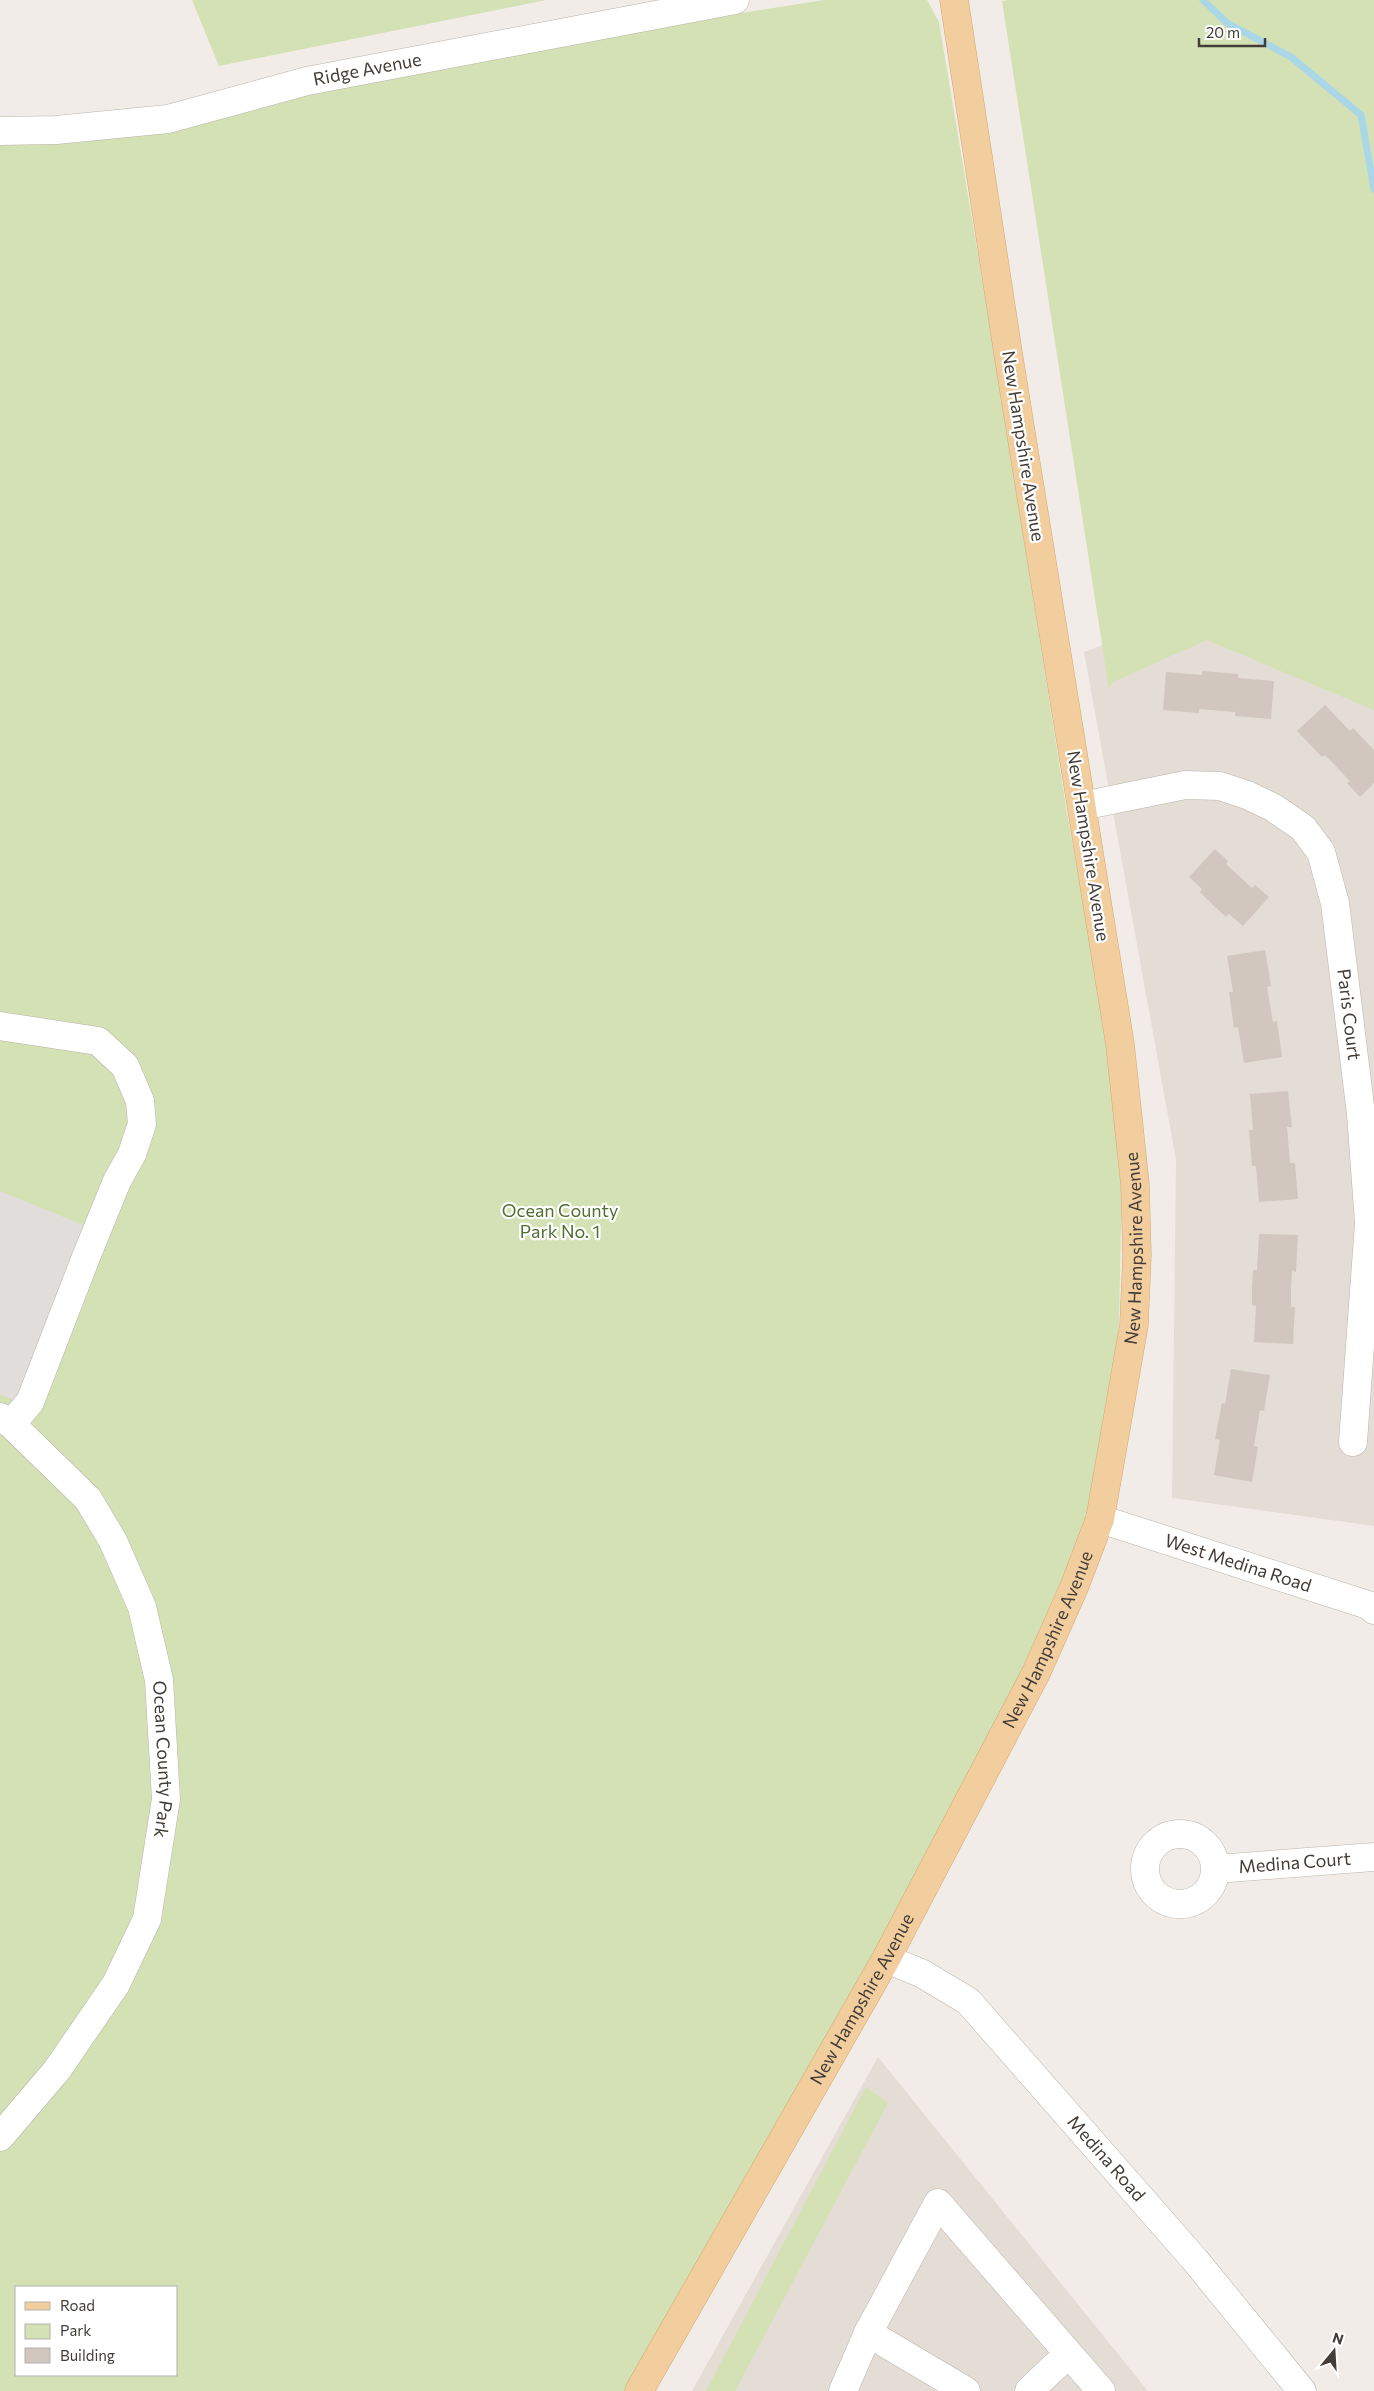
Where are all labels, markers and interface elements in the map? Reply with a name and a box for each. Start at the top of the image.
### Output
scale bar [1199,15,1265,47]
text: 20 m [1206,23,1240,41]
street label: Ridge Avenue [311,48,423,90]
street label: New Hampshire Avenue [998,349,1050,543]
street label: New Hampshire Avenue [1063,749,1115,943]
street label: Paris Court [1333,967,1366,1061]
street label: New Hampshire Avenue [1119,1151,1147,1346]
park label: Ocean County Park No. 1 [502,1199,618,1242]
street label: West Medina Road [1162,1529,1314,1596]
street label: New Hampshire Avenue [997,1547,1097,1732]
street label: Ocean County Park [149,1680,178,1840]
street label: Medina Court [1238,1847,1352,1877]
street label: New Hampshire Avenue [805,1909,918,2088]
street label: Medina Road [1063,2110,1150,2205]
legend [15,2286,178,2376]
text: Road [60,2296,95,2314]
text: Park [60,2321,91,2339]
north arrow [1309,2326,1359,2376]
text: N [1331,2328,1346,2348]
text: Building [60,2346,115,2364]

